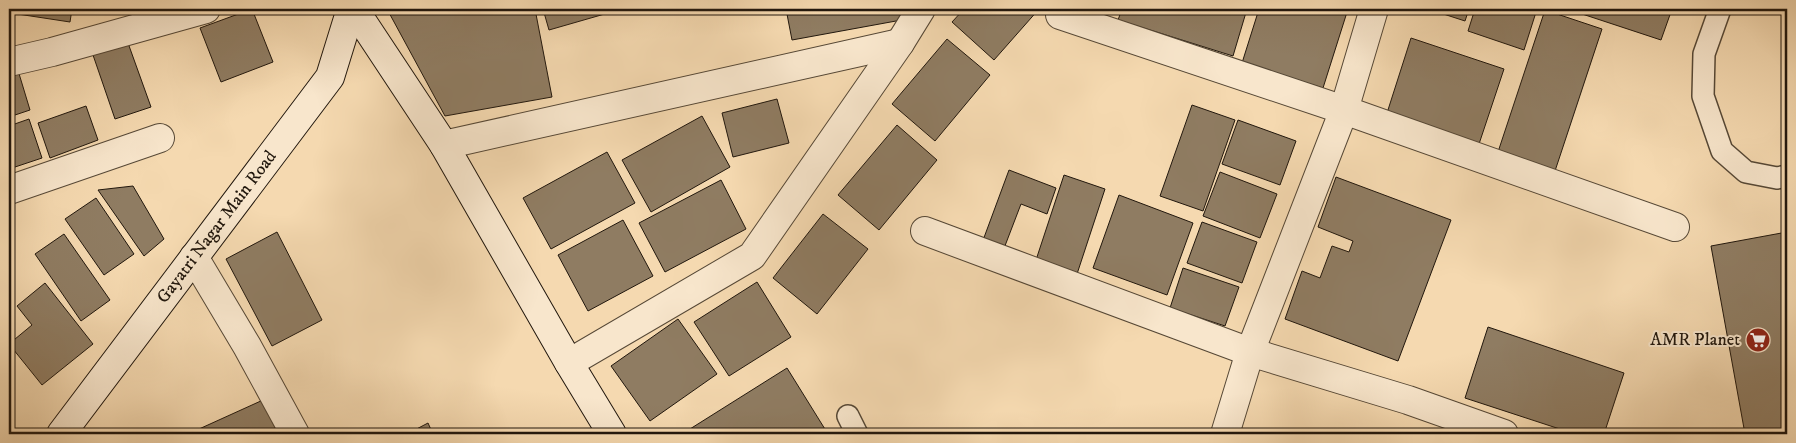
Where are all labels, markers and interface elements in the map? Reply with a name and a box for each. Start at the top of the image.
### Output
street label: Gayatri Nagar Main Road [152,146,282,308]
supermarket icon: AMR Planet [1745,327,1771,353]
place label: AMR Planet [1650,329,1740,351]

